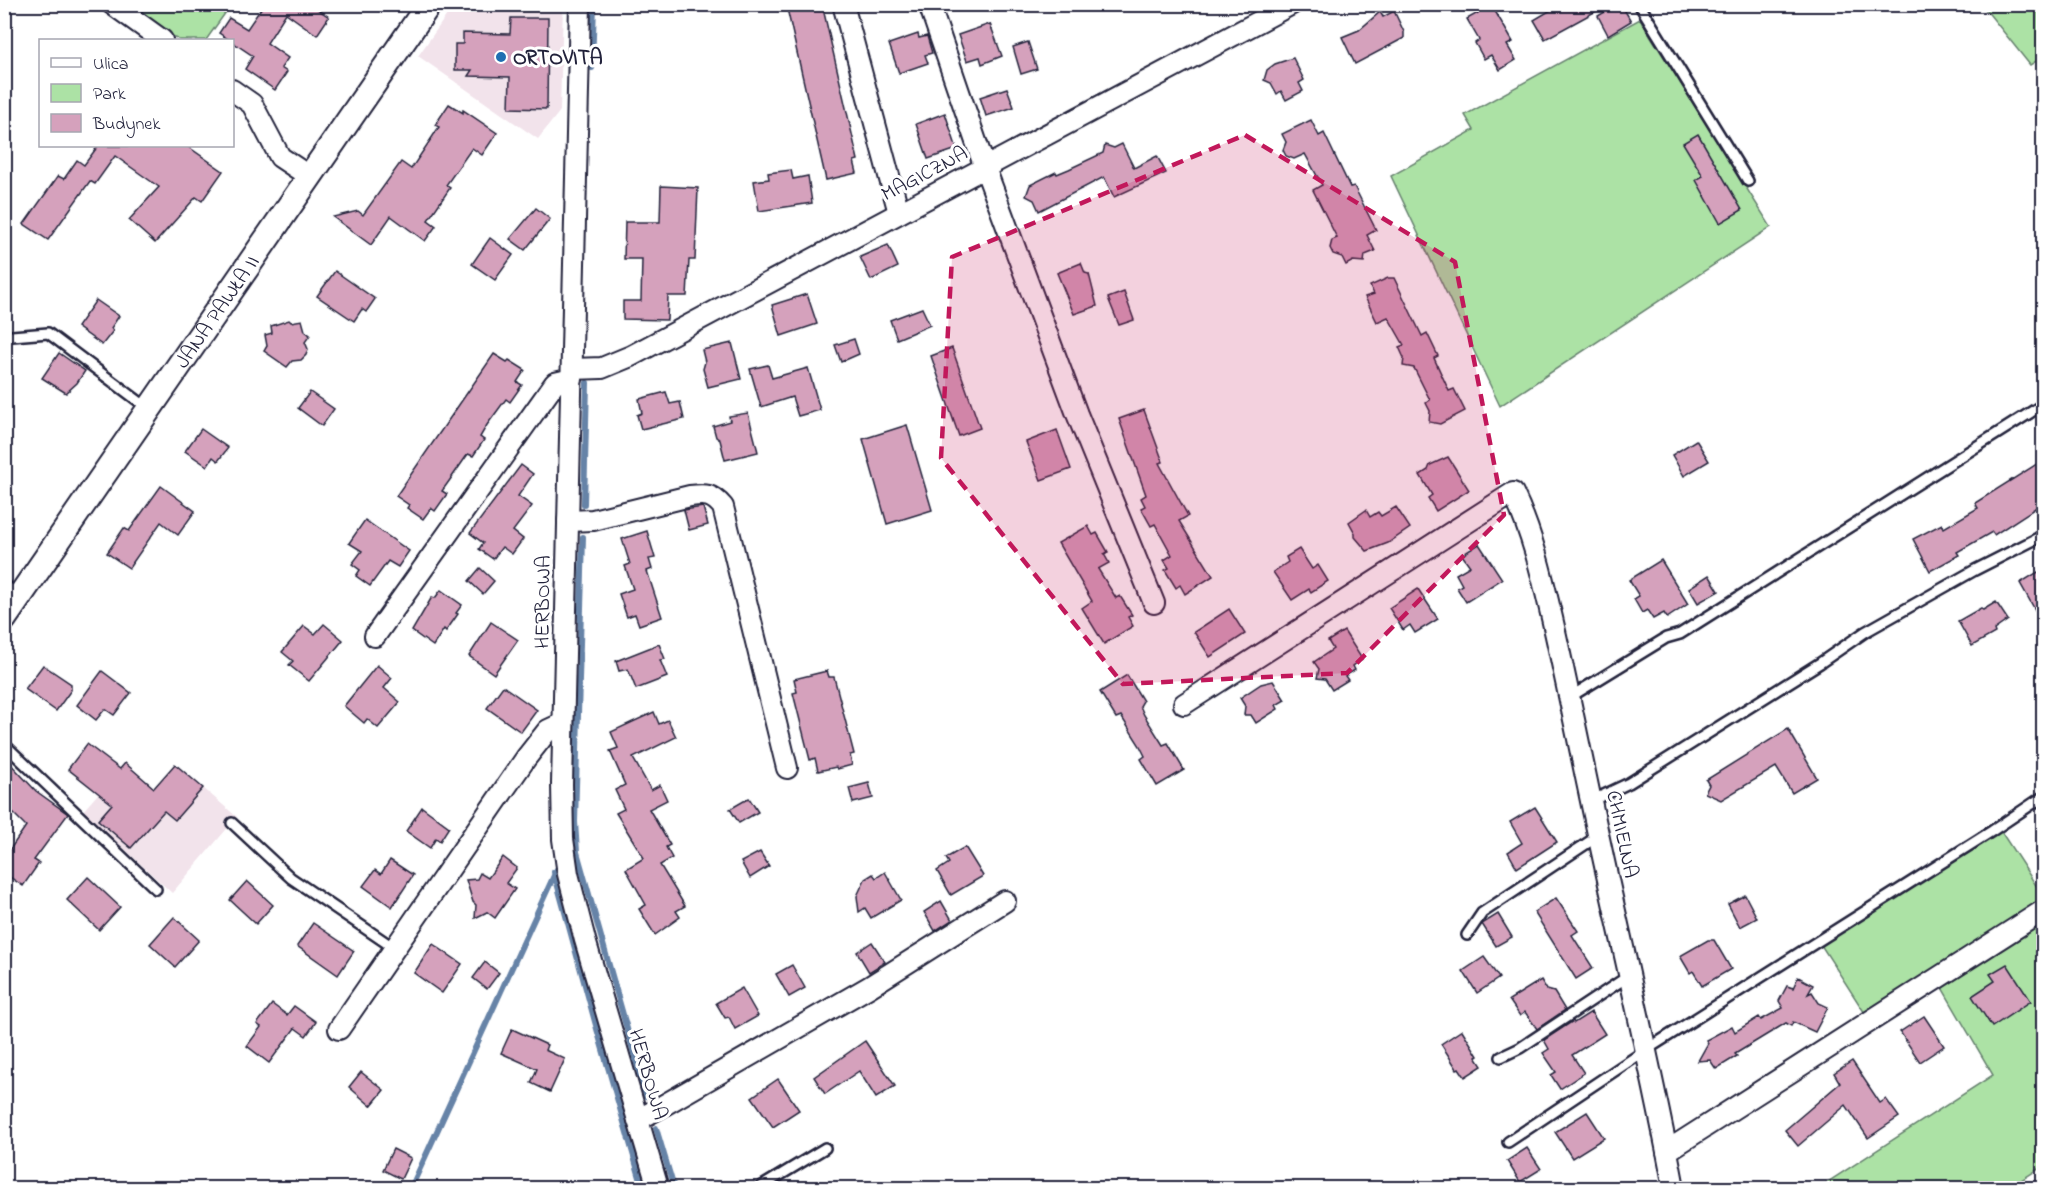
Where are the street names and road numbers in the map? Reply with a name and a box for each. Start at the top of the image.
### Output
street label: MAGICZNA [876,139,974,210]
street label: JANA PAWŁA II [169,250,268,375]
street label: HERBOWA [528,555,560,649]
street label: CHMIELNA [1597,788,1645,881]
street label: HERBOWA [620,1025,674,1124]

